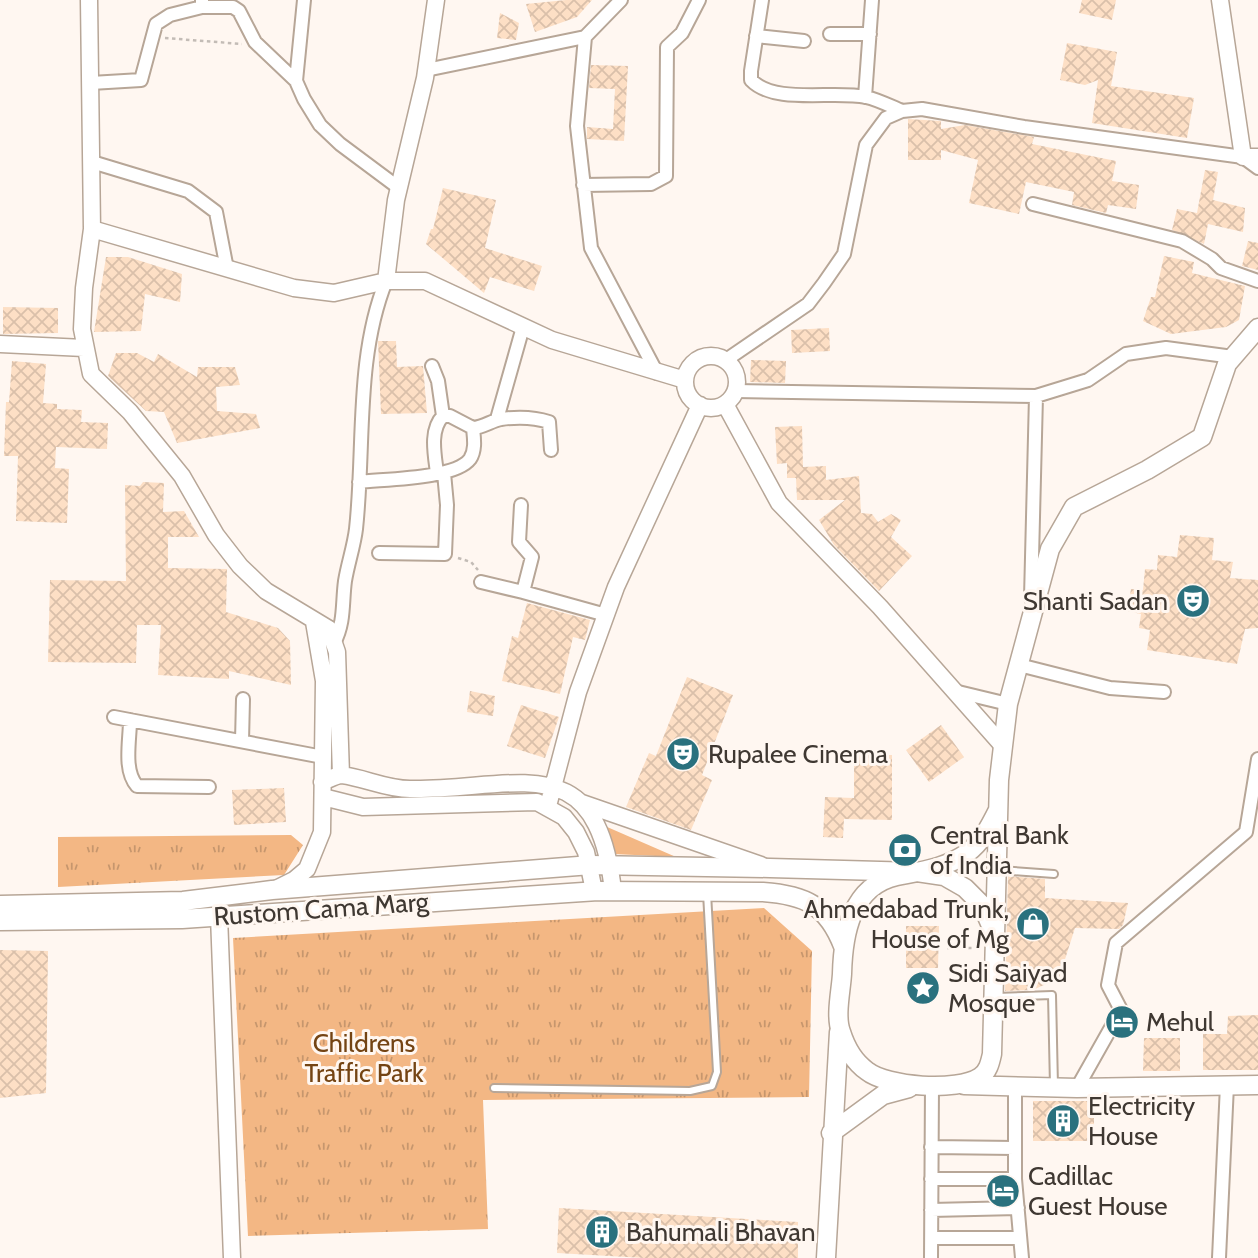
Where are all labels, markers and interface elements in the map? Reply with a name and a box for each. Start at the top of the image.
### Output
theatre icon: Shanti Sadan [1174,582,1212,620]
place label: Shanti Sadan [1023,585,1168,617]
theatre icon: Rupalee Cinema [664,735,702,773]
place label: Rupalee Cinema [708,738,888,770]
place label: Central Bank of India [930,819,1069,881]
bank icon: Central Bank of India [886,831,924,869]
street label: Rustom Cama Marg [212,885,431,932]
place label: Ahmedabad Trunk, House of Mg [803,893,1010,955]
shop icon: Ahmedabad Trunk, House of Mg [1014,905,1052,943]
place label: Sidi Saiyad Mosque [948,957,1067,1019]
place icon: Sidi Saiyad Mosque [904,969,942,1007]
hotel icon: Mehul [1103,1003,1141,1041]
place label: Mehul [1146,1006,1214,1038]
park label: Childrens Traffic Park [304,1027,424,1089]
place label: Electricity House [1088,1090,1195,1152]
building icon: Electricity House [1044,1102,1082,1140]
place label: Cadillac Guest House [1028,1160,1168,1222]
hotel icon: Cadillac Guest House [984,1172,1022,1210]
building icon: Bahumali Bhavan [583,1213,621,1251]
place label: Bahumali Bhavan [626,1216,816,1248]

